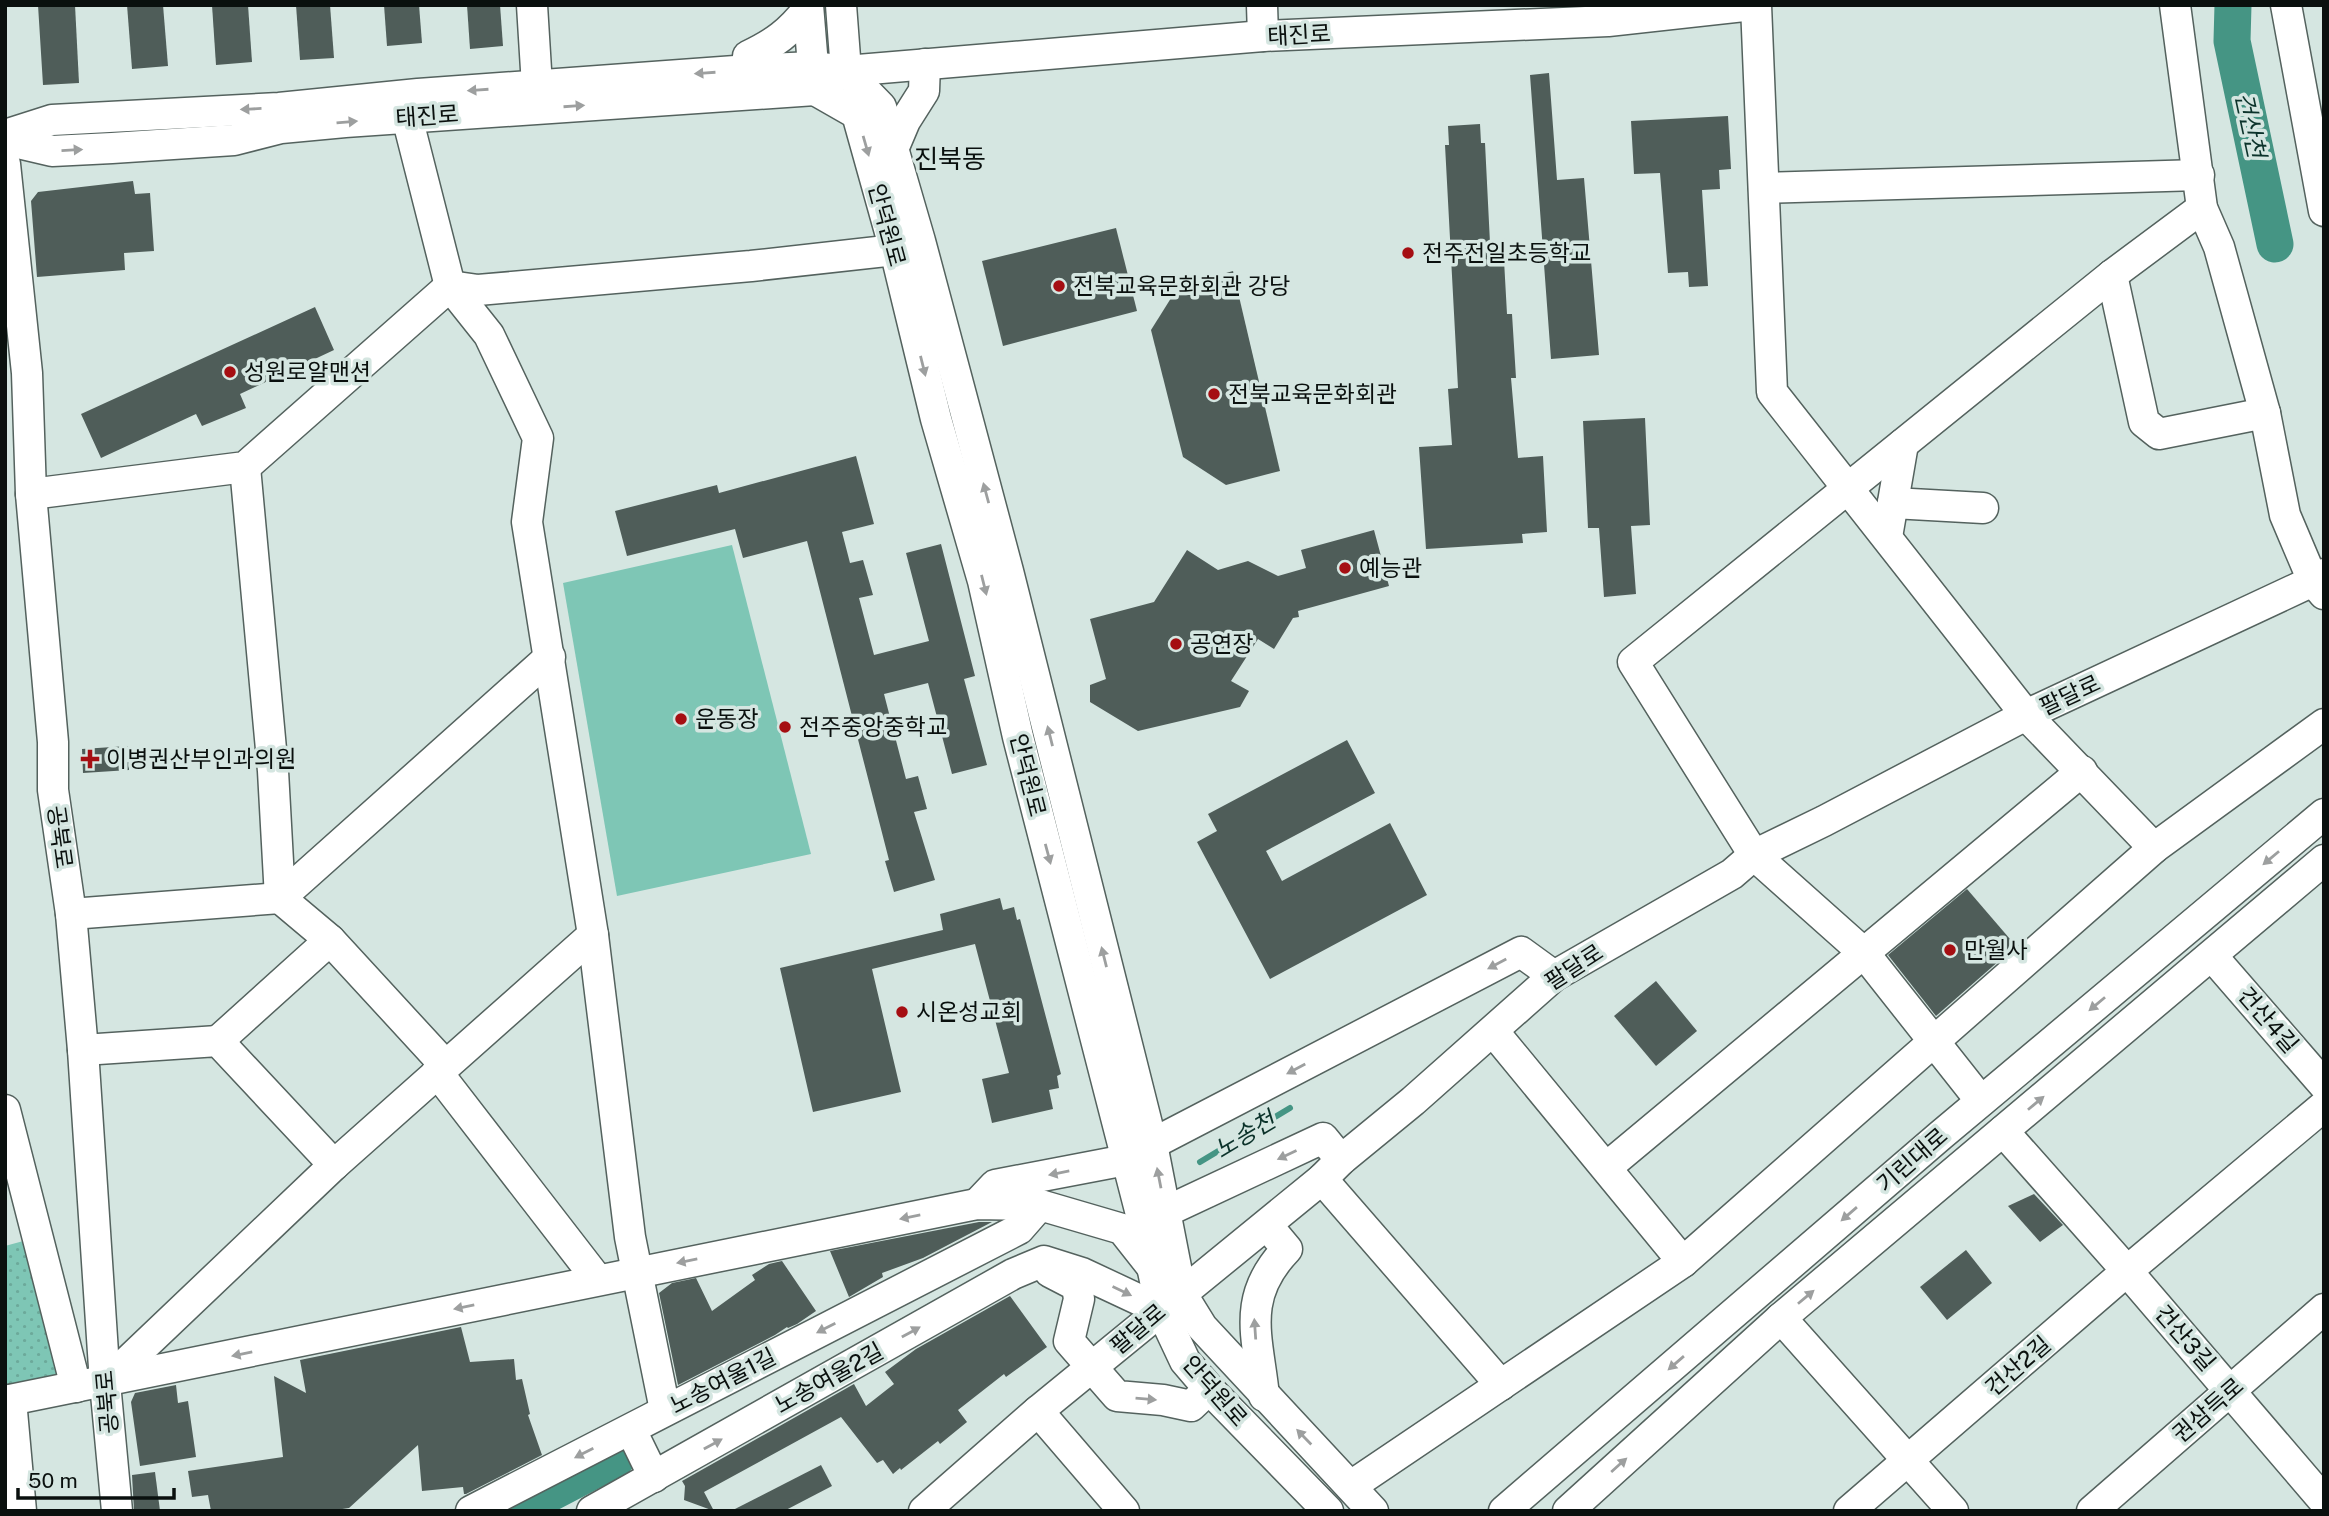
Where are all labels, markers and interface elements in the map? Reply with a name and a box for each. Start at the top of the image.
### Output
street label: 태진로 [1267,19,1331,50]
one-way arrow [694,68,716,79]
one-way arrow [467,85,489,96]
water label: 건산천 [2230,89,2272,163]
street label: 태진로 [394,100,460,131]
one-way arrow [563,100,585,111]
one-way arrow [240,104,262,115]
one-way arrow [336,116,358,127]
one-way arrow [861,136,871,157]
district label: 진북동 [914,143,986,174]
one-way arrow [61,145,83,156]
street label: 안덕원로 [863,180,911,269]
place label: 전주전일초등학교 [1422,239,1591,266]
marker: 전주전일초등학교 [1400,245,1416,261]
place label: 전북교육문화회관 강당 [1073,272,1290,299]
marker: 전북교육문화회관 강당 [1051,278,1067,294]
one-way arrow [918,355,929,377]
place label: 성원로얄맨션 [244,358,371,385]
marker: 성원로얄맨션 [222,364,238,380]
place label: 전북교육문화회관 [1228,380,1397,407]
marker: 전북교육문화회관 [1206,386,1222,402]
one-way arrow [980,482,991,504]
place label: 예능관 [1359,554,1422,581]
marker: 예능관 [1337,560,1353,576]
one-way arrow [979,575,990,597]
place label: 공연장 [1190,630,1253,657]
marker: 공연장 [1168,636,1184,652]
street label: 팔달로 [2035,669,2104,720]
place label: 운동장 [695,705,758,732]
marker: 운동장 [673,711,689,727]
place label: 전주중앙중학교 [799,713,947,740]
marker: 전주중앙중학교 [777,719,793,735]
one-way arrow [1044,725,1055,747]
street label: 안덕원로 [1005,731,1052,819]
place label: 이병권산부인과의원 [106,745,296,772]
marker: 이병권산부인과의원 [80,749,100,769]
street label: 공북로 [43,804,78,870]
one-way arrow [1044,844,1054,865]
one-way arrow [2263,850,2280,865]
place label: 만월사 [1964,936,2027,963]
street label: 팔달로 [1540,938,1608,995]
marker: 만월사 [1942,942,1958,958]
one-way arrow [1098,946,1109,968]
one-way arrow [1487,958,1507,970]
street label: 건산4길 [2233,981,2304,1058]
one-way arrow [2088,996,2106,1012]
place label: 시온성교회 [916,998,1022,1025]
marker: 시온성교회 [894,1004,910,1020]
one-way arrow [1286,1064,1306,1075]
one-way arrow [2027,1095,2045,1110]
water label: 노송천 [1209,1104,1283,1163]
street label: 기린대로 [1871,1122,1952,1198]
one-way arrow [1277,1149,1297,1160]
one-way arrow [1153,1167,1164,1189]
one-way arrow [1048,1168,1070,1179]
one-way arrow [1840,1206,1857,1221]
one-way arrow [899,1212,921,1223]
one-way arrow [676,1256,698,1267]
one-way arrow [1112,1286,1132,1297]
one-way arrow [1798,1290,1815,1305]
street label: 팔달로 [1105,1298,1171,1359]
street label: 건산3길 [2150,1299,2221,1376]
one-way arrow [453,1302,475,1313]
one-way arrow [1249,1317,1260,1339]
one-way arrow [816,1323,836,1334]
one-way arrow [902,1326,921,1338]
street label: 건산2길 [1980,1330,2056,1401]
street label: 노송여울2길 [770,1337,888,1418]
street label: 노송여울1길 [665,1342,780,1419]
one-way arrow [231,1349,253,1360]
street label: 안덕원로 [1177,1350,1253,1431]
one-way arrow [1667,1355,1685,1371]
street label: 공북로 [90,1369,123,1435]
street label: 권삼득로 [2167,1372,2248,1448]
one-way arrow [1136,1394,1158,1405]
one-way arrow [1295,1429,1312,1446]
one-way arrow [704,1438,723,1450]
one-way arrow [574,1448,594,1459]
scale bar [18,1456,173,1500]
one-way arrow [1610,1457,1628,1473]
text: 50 m [28,1468,78,1493]

